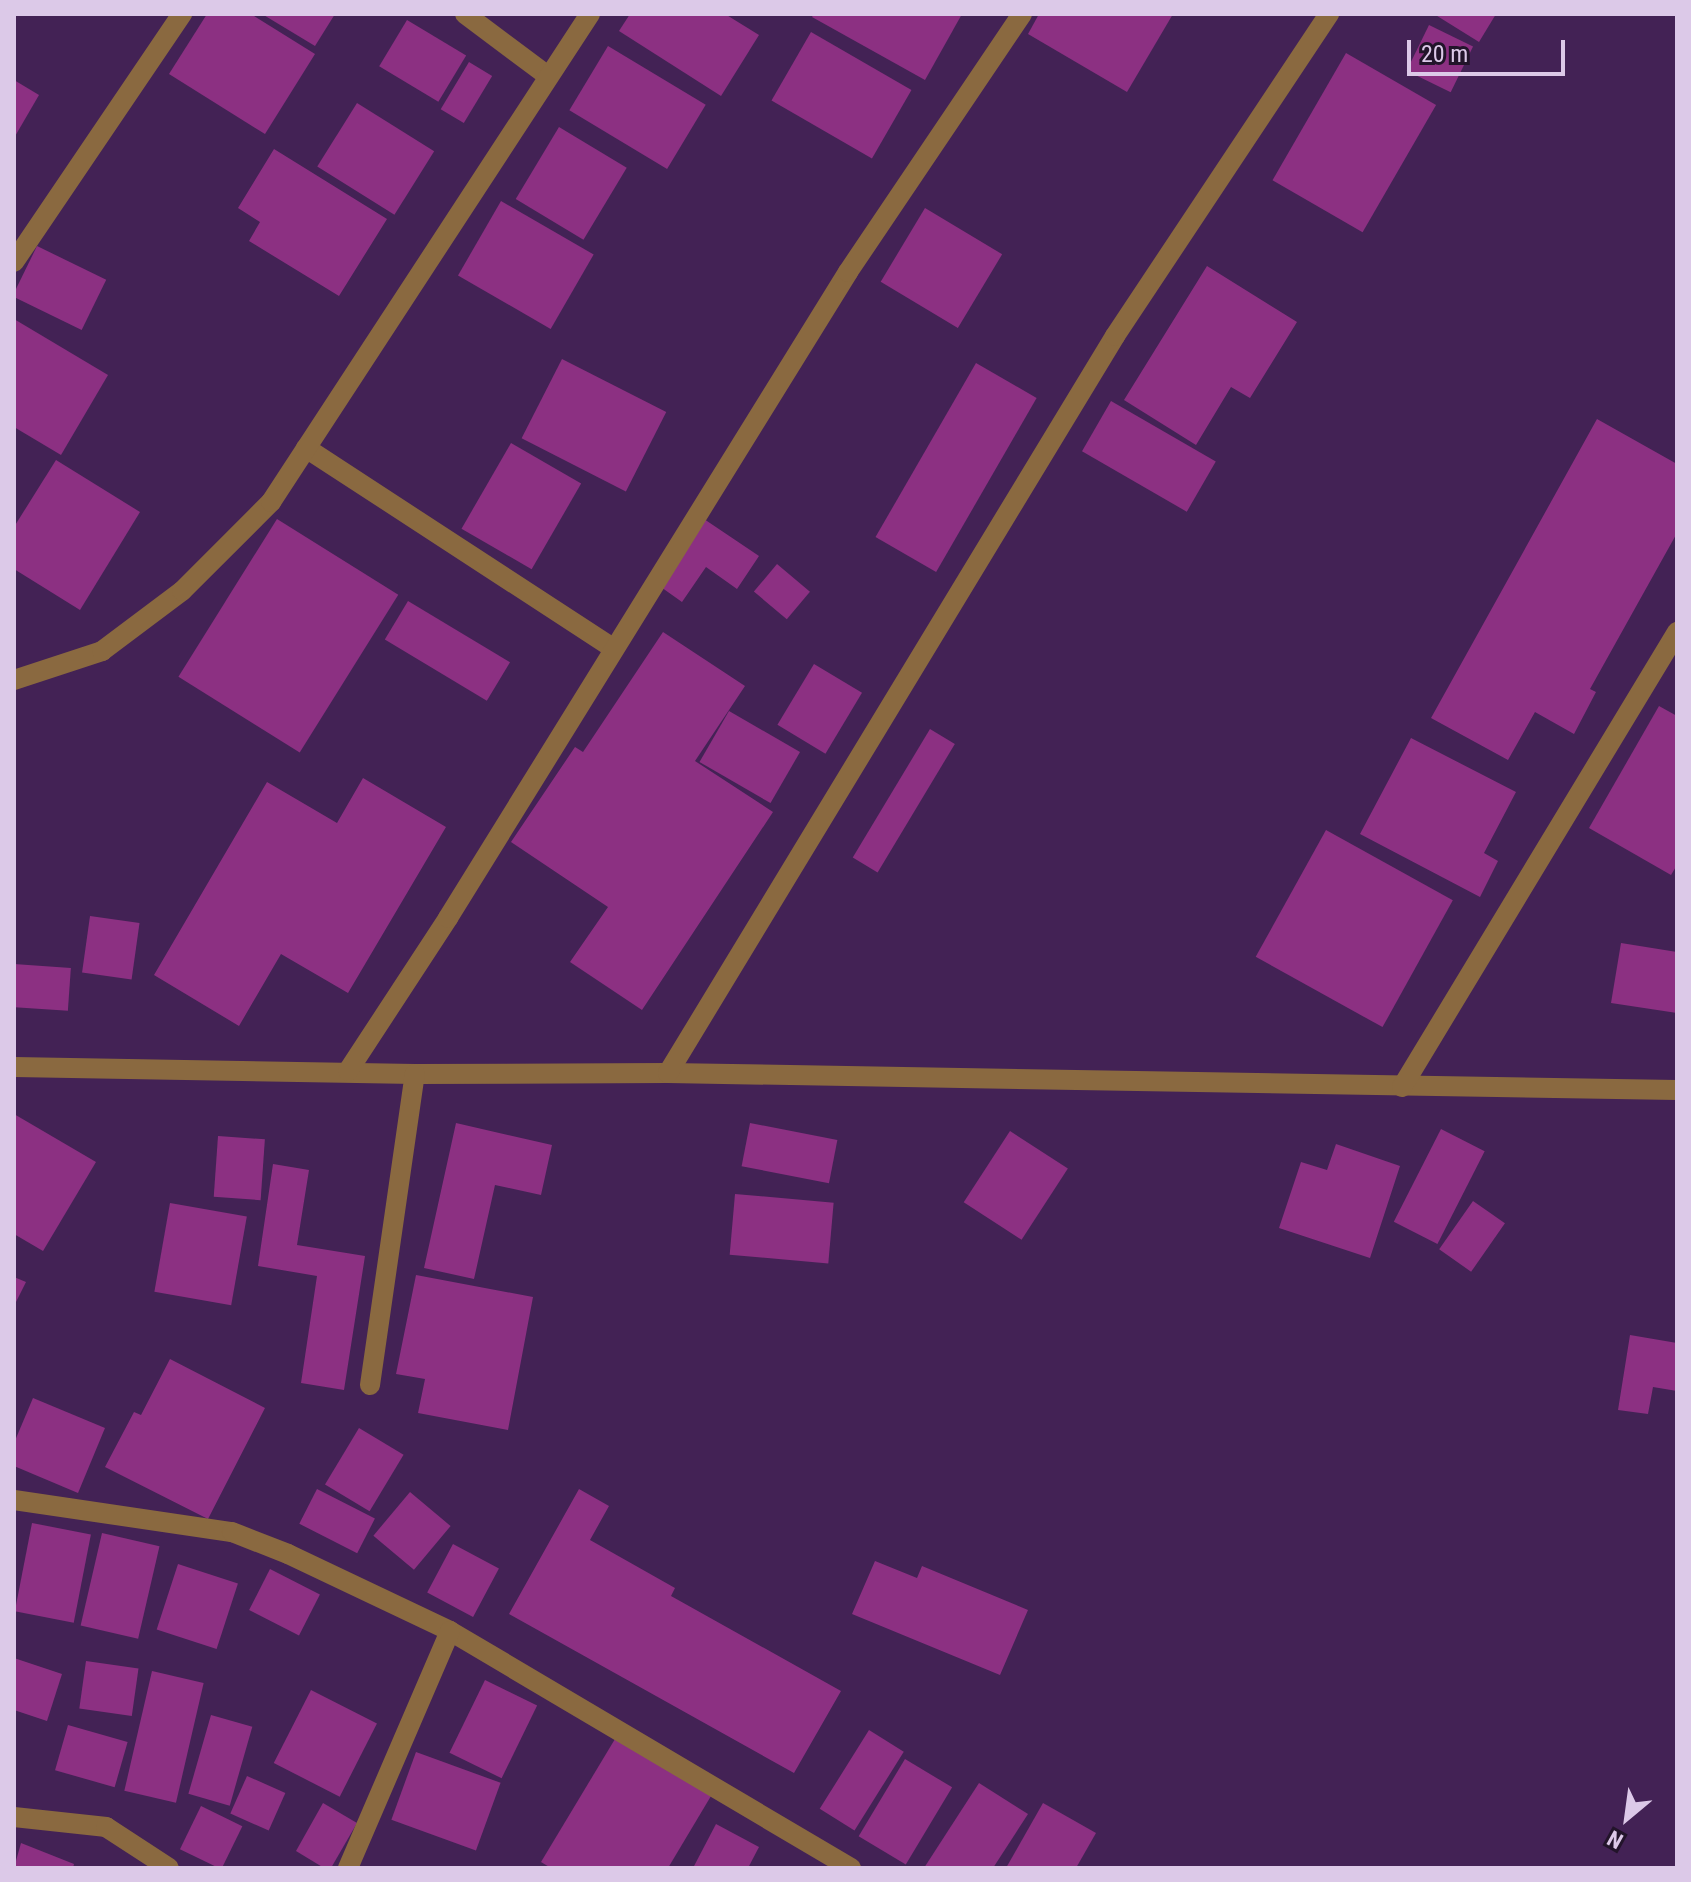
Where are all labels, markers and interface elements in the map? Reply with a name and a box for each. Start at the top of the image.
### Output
scale bar [1411,24,1569,74]
text: 20 m [1421,40,1468,68]
north arrow [1587,1778,1667,1858]
text: N [1603,1825,1627,1854]

